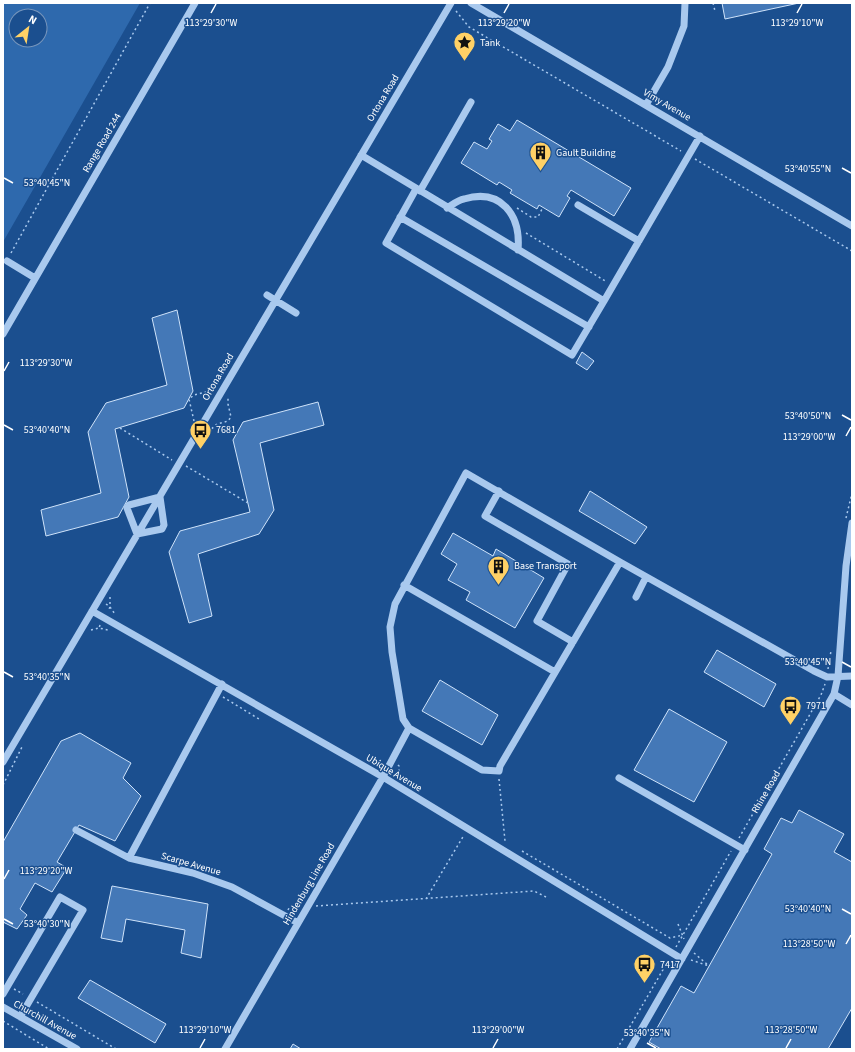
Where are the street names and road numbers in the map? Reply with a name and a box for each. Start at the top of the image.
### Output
street label: Ortona Road [363,72,403,124]
street label: Vimy Avenue [640,86,694,124]
street label: Range Road 244 [79,111,125,175]
street label: Ortona Road [199,351,237,403]
street label: Ubique Avenue [363,751,425,795]
street label: Rhine Road [748,768,784,816]
street label: Hindenburg Line Road [280,840,338,928]
street label: Scarpe Avenue [159,849,223,879]
street label: Churchill Avenue [11,997,79,1043]

